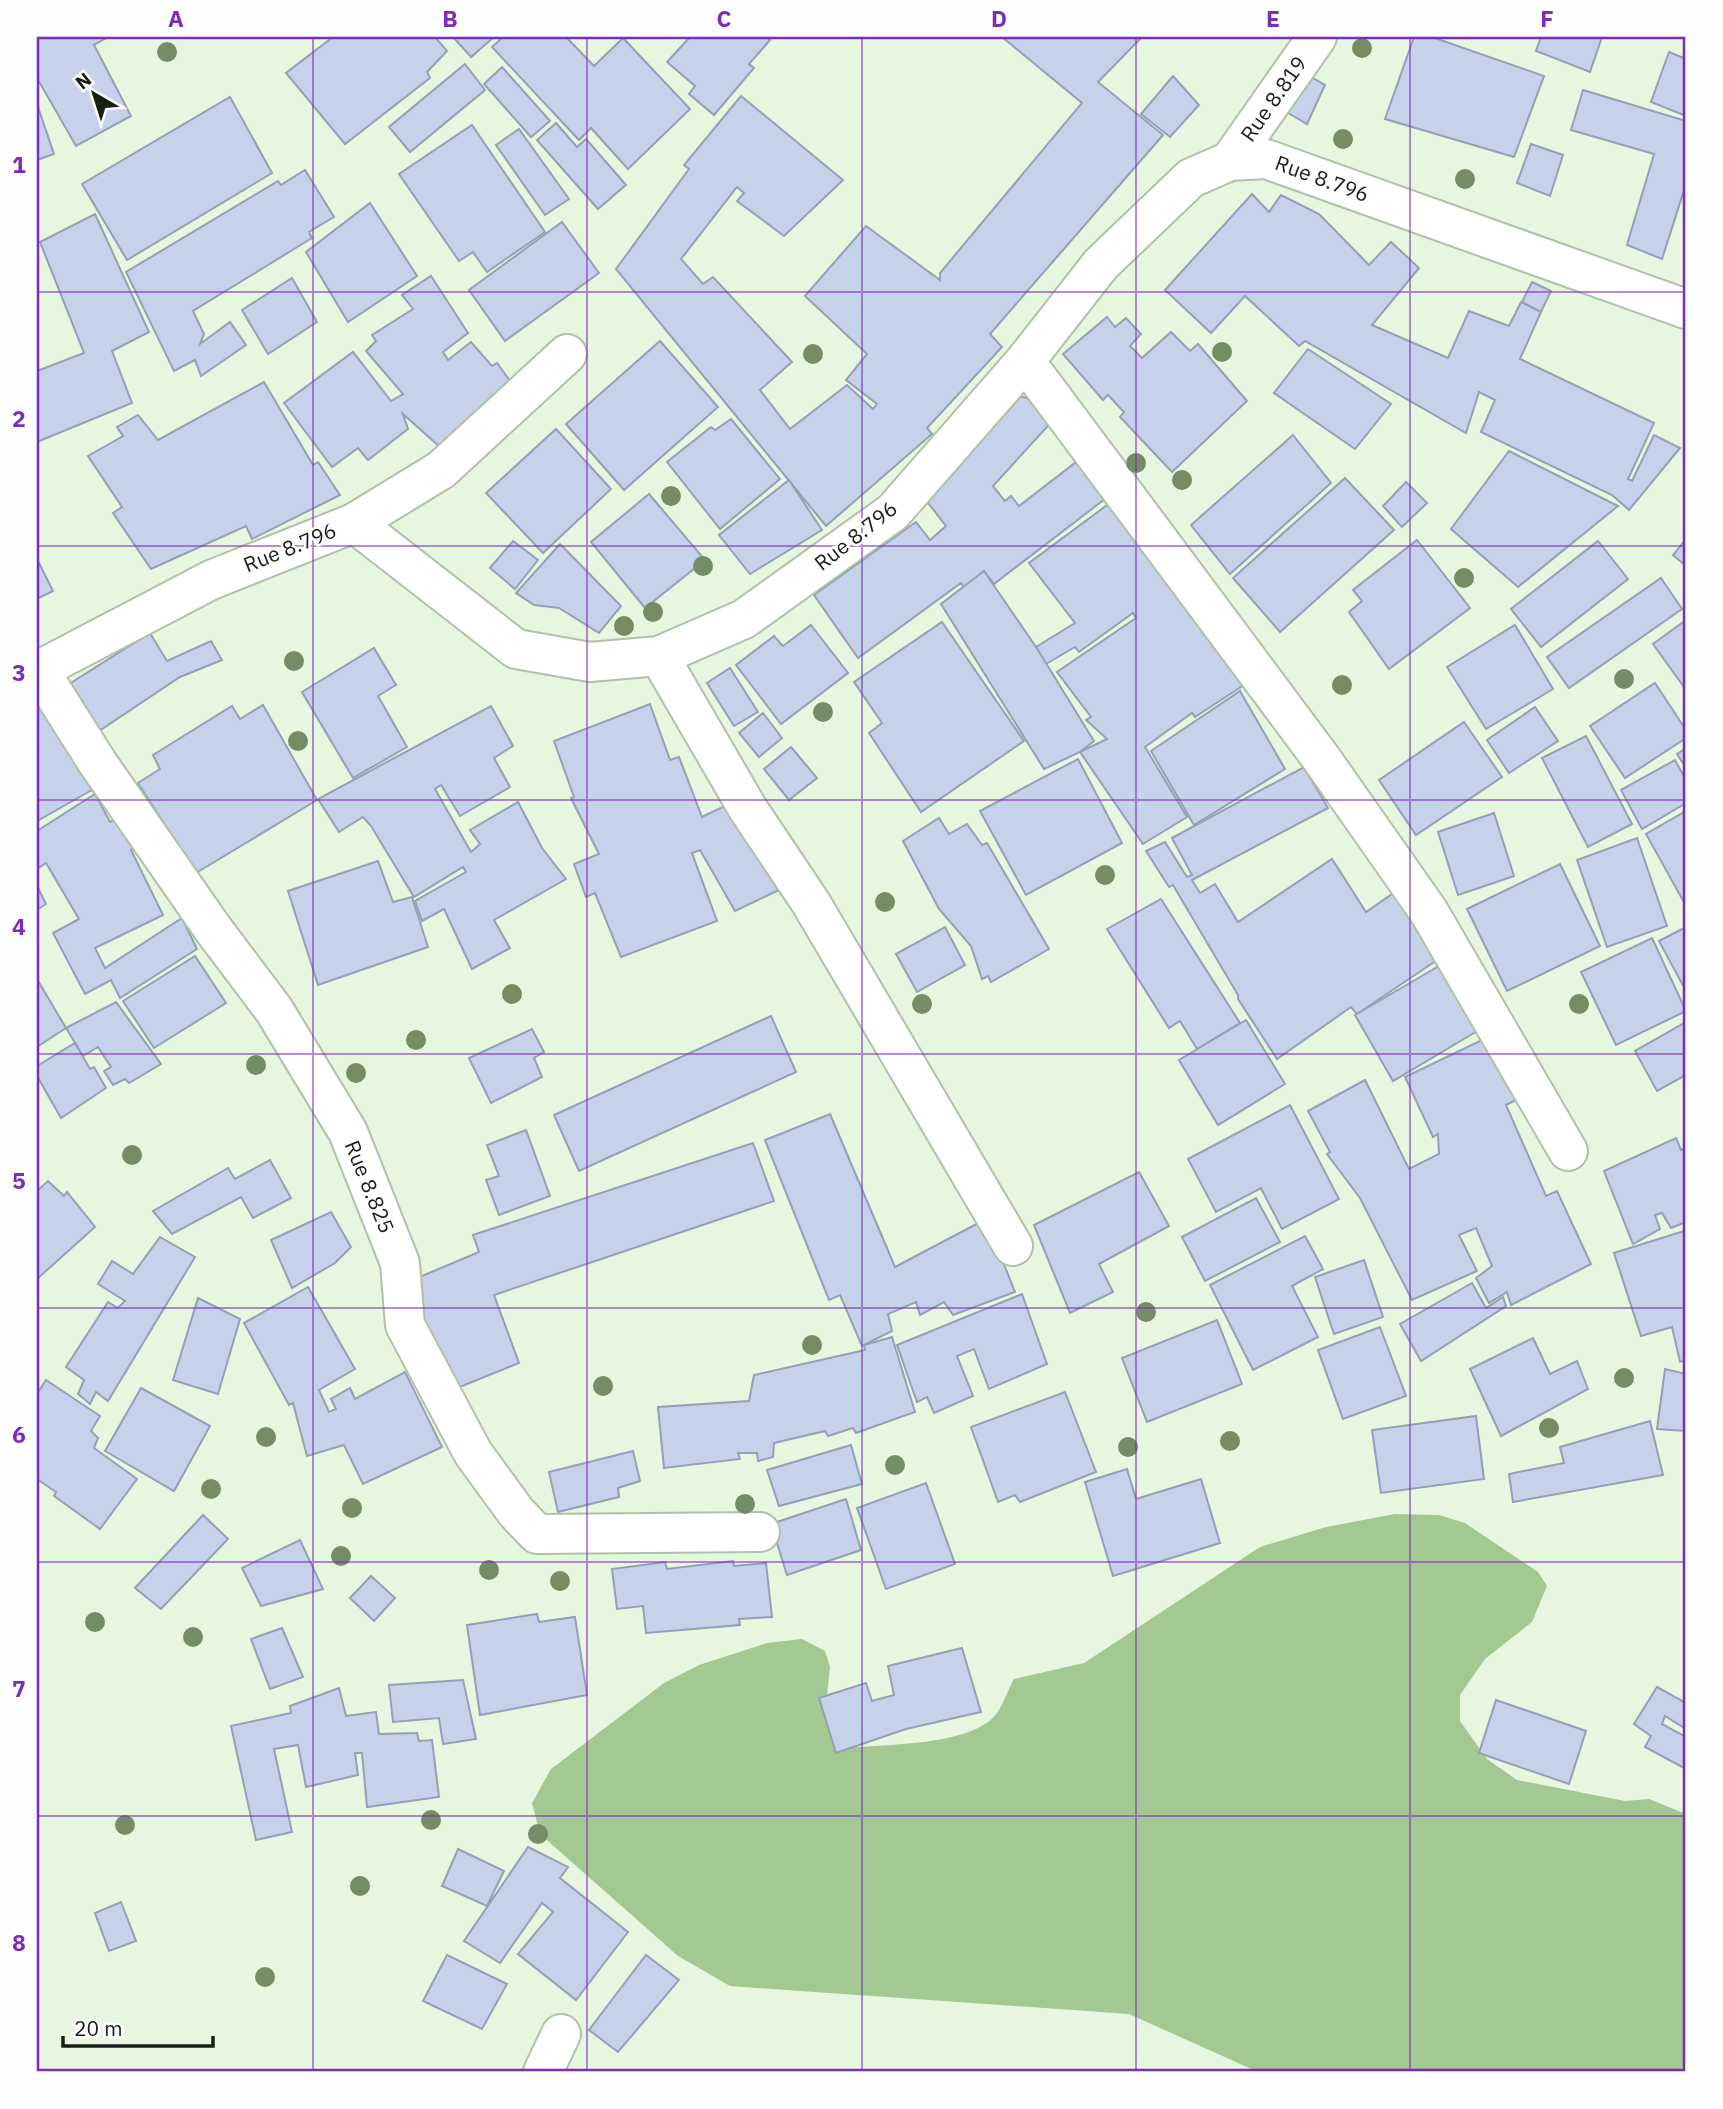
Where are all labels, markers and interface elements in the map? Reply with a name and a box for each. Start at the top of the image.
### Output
text: A [168,3,184,33]
text: B [442,3,458,33]
text: C [717,3,732,33]
text: D [991,3,1007,33]
text: E [1266,3,1280,33]
text: F [1540,3,1554,33]
street label: Rue 8.819 [1234,50,1313,147]
north arrow [60,60,130,130]
text: N [70,67,96,94]
street label: Rue 8.796 [1272,148,1373,208]
text: 1 [12,149,26,179]
text: 2 [12,403,26,433]
street label: Rue 8.796 [808,494,903,576]
street label: Rue 8.796 [239,516,340,578]
text: 3 [12,657,26,687]
text: 4 [12,911,26,941]
street label: Rue 8.825 [339,1136,401,1237]
text: 5 [12,1165,26,1195]
text: 6 [12,1419,26,1449]
text: 7 [12,1673,26,1703]
text: 8 [12,1927,26,1957]
scale bar [63,2004,214,2048]
text: 20 m [74,2014,123,2042]

